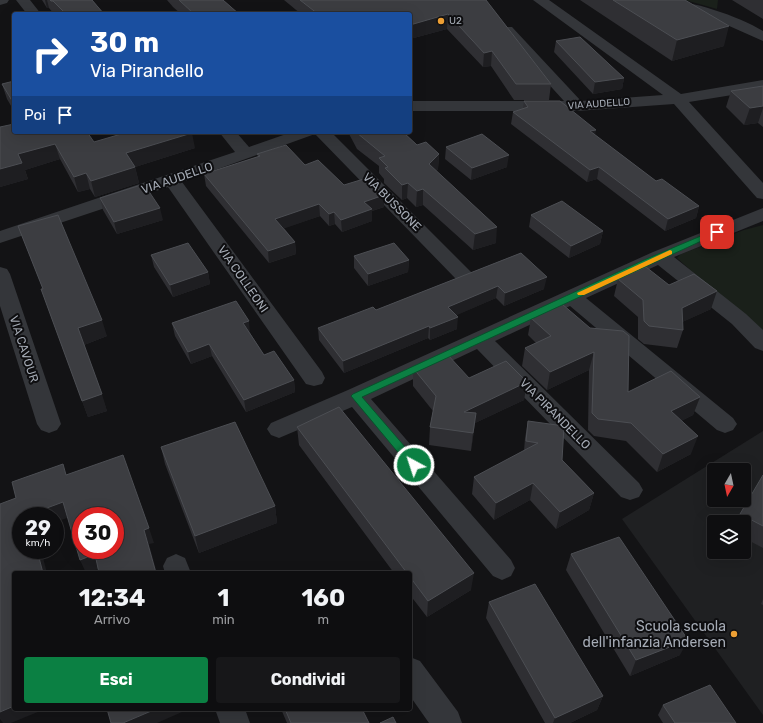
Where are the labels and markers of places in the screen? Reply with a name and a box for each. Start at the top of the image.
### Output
place label: U2 [449,15,462,27]
marker: U2 [436,16,446,26]
pin [700,215,734,249]
place label: Scuola scuola dell'infanzia Andersen [583,618,726,651]
marker: Scuola scuola dell'infanzia Andersen [729,629,739,639]

